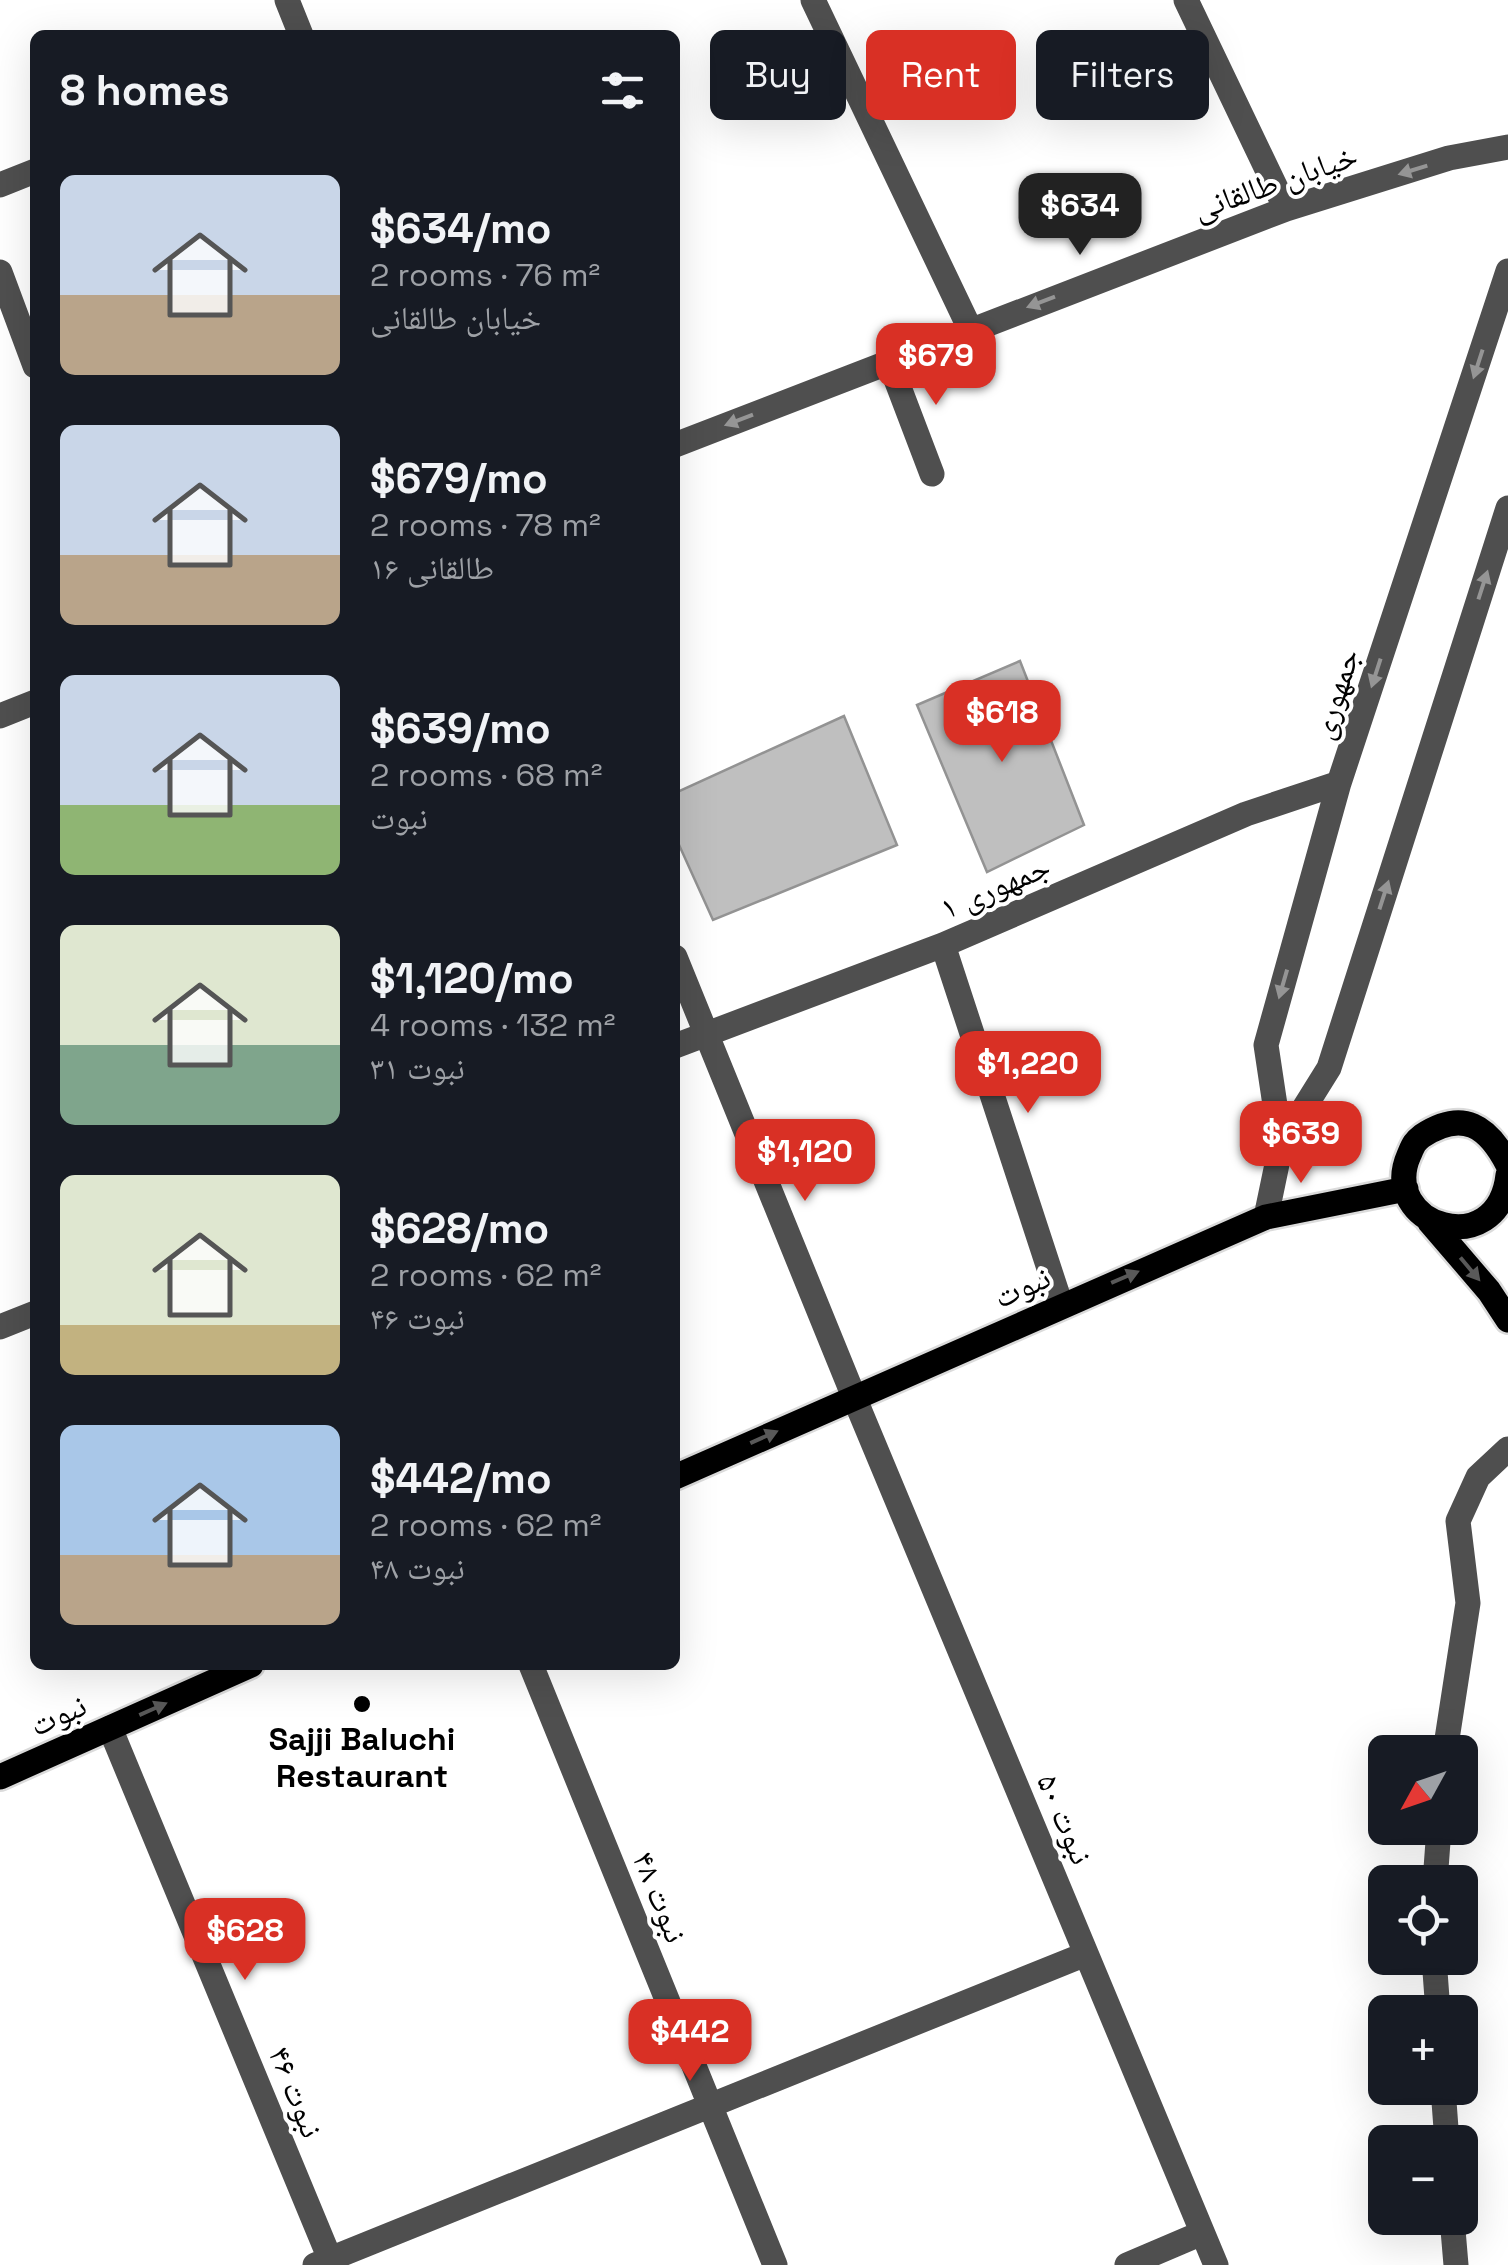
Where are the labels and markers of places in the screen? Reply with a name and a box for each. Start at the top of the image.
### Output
pin: $634 [1021,173,1139,258]
pin: $679 [877,323,995,408]
pin: $618 [943,680,1061,765]
pin: $1,220 [947,1031,1109,1116]
pin: $639 [1242,1101,1360,1186]
pin: $1,120 [724,1119,886,1204]
marker: Sajji Baluchi Restaurant [351,1693,373,1715]
place label: Sajji Baluchi Restaurant [269,1719,455,1796]
pin: $628 [186,1898,304,1983]
pin: $442 [631,1999,749,2084]

